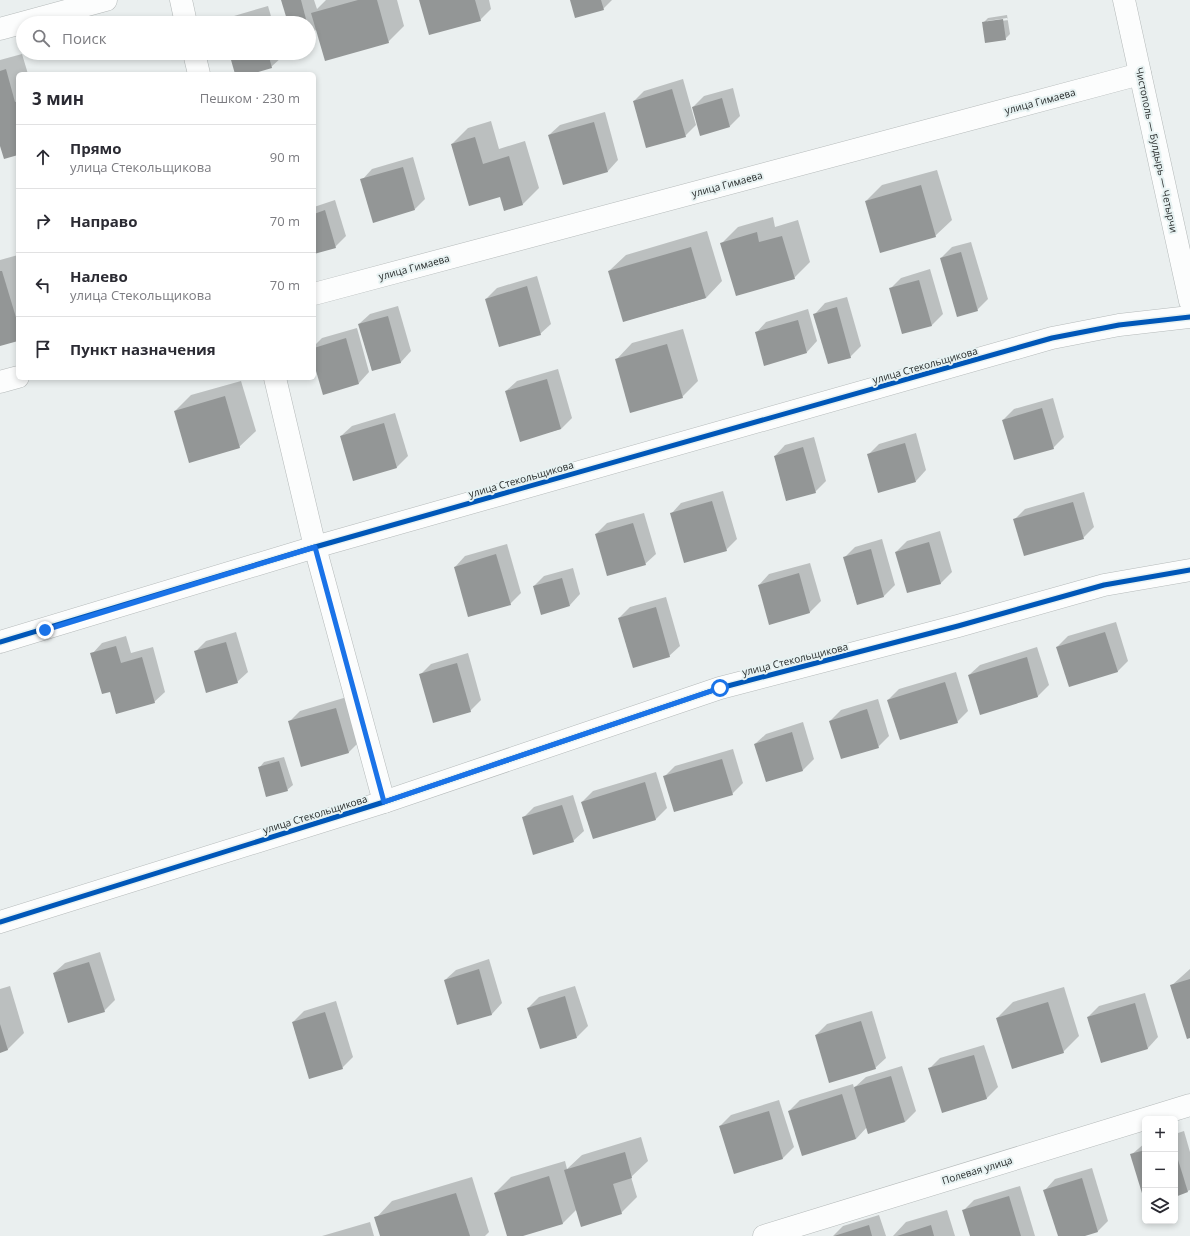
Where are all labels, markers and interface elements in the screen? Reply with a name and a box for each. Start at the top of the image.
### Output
search box [16,16,316,60]
icon: search [30,27,52,49]
text: Поиск [62,28,106,48]
street label: Чистополь — Булдырь — Четырчи [1133,66,1181,234]
street label: улица Гимаева [1003,85,1077,117]
text: 3 мин [32,87,84,110]
text: Пешком · 230 m [200,89,300,107]
text: Прямо [70,138,122,158]
icon: ahead [32,146,54,168]
text: 90 m [270,148,300,166]
text: улица Стекольщикова [70,158,211,176]
street label: улица Гимаева [690,168,764,200]
icon: right [32,210,54,232]
text: Направо [70,211,138,231]
text: 70 m [270,212,300,230]
street label: улица Гимаева [377,251,451,283]
text: Налево [70,266,128,286]
icon: left [32,274,54,296]
text: 70 m [270,276,300,294]
text: улица Стекольщикова [70,286,211,304]
icon: arrive [32,338,54,360]
text: Пункт назначения [70,339,216,359]
street label: улица Стекольщикова [871,343,979,387]
street label: улица Стекольщикова [467,457,575,501]
route end [36,621,54,639]
street label: улица Стекольщикова [741,639,849,679]
route start [711,679,729,697]
street label: улица Стекольщикова [261,791,369,837]
map controls [1142,1116,1178,1224]
button: + [1142,1116,1178,1152]
button: − [1142,1152,1178,1188]
street label: Полевая улица [940,1153,1014,1187]
button: layers [1142,1188,1178,1224]

